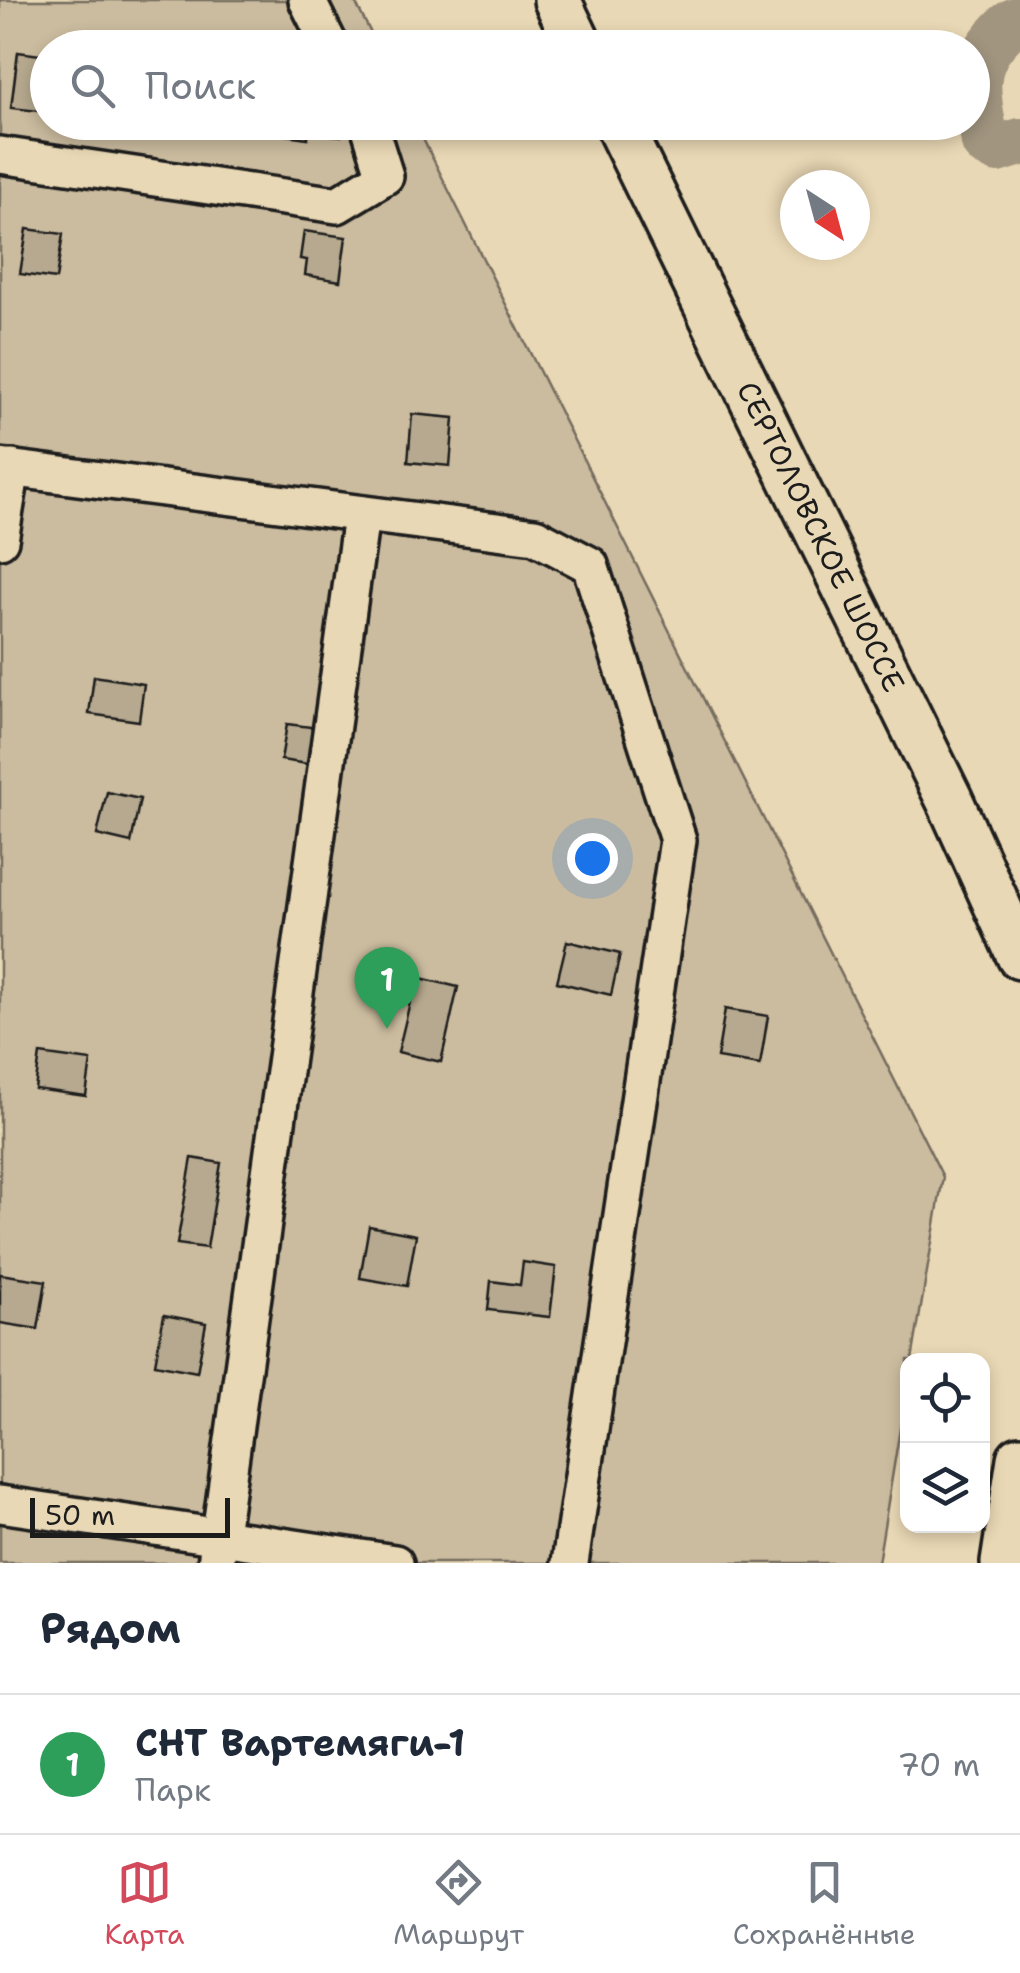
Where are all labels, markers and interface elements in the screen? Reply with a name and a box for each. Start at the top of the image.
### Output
search box [30,30,990,140]
icon: search [65,58,120,113]
text: Поиск [145,60,256,111]
north arrow [780,170,870,260]
street label: СЕРТОЛОВСКОЕ ШОССЕ [727,374,914,699]
your location [567,833,618,884]
pin: 1 [354,946,420,1029]
map controls [900,1353,990,1533]
button: locate [900,1353,990,1443]
button: layers [900,1443,990,1533]
scale bar [30,1493,230,1538]
text: 50 m [45,1496,115,1534]
text: Рядом [40,1600,181,1656]
text: СНТ Вартемяги-1 [135,1717,465,1768]
text: 1 [65,1743,80,1786]
text: 70 m [897,1743,980,1786]
text: Парк [135,1768,211,1811]
tab: Карта [104,1855,185,1953]
tab: Маршрут [393,1855,524,1953]
tab: Сохранённые [733,1855,916,1953]

